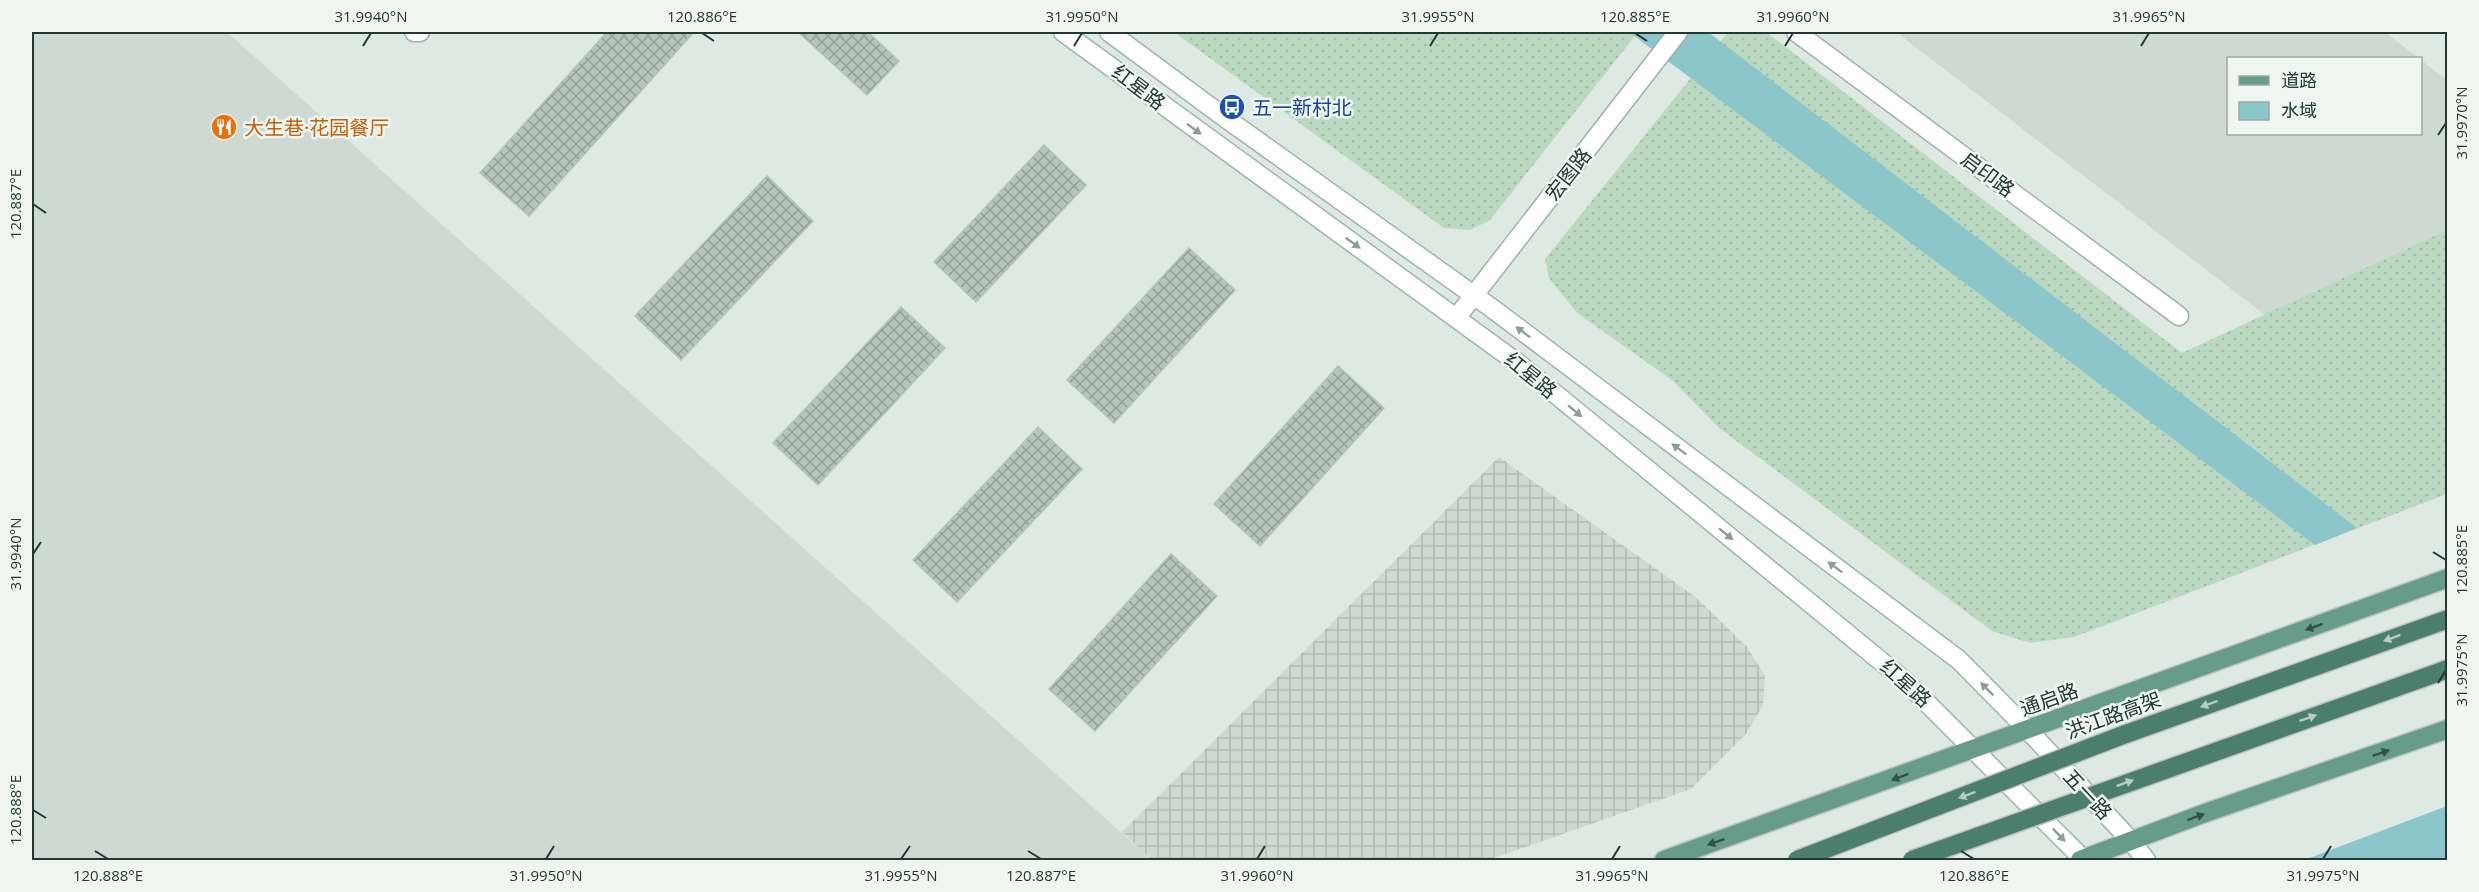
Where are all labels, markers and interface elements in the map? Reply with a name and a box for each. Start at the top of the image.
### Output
text: 31.9940°N [334,6,408,26]
text: 120.886°E [667,6,737,26]
text: 31.9950°N [1045,6,1119,26]
text: 31.9955°N [1401,6,1475,26]
text: 120.885°E [1600,6,1670,26]
text: 31.9960°N [1756,6,1830,26]
text: 31.9965°N [2112,6,2186,26]
legend [2227,57,2422,135]
street label: 红星路 [1107,58,1171,116]
text: 道路 [2281,68,2317,92]
text: 31.9970°N [2451,86,2471,160]
bus stop icon: 五一新村北 [1217,92,1247,122]
place label: 五一新村北 [1252,94,1352,121]
text: 水域 [2281,98,2317,122]
restaurant icon: 大生巷·花园餐厅 [209,112,239,142]
place label: 大生巷·花园餐厅 [244,114,389,141]
one-way arrow [1186,123,1202,135]
street label: 宏图路 [1539,142,1597,206]
street label: 启印路 [1956,145,2020,203]
text: 120.887°E [5,169,25,239]
one-way arrow [1344,237,1360,249]
one-way arrow [1516,326,1532,338]
street label: 红星路 [1499,346,1563,404]
one-way arrow [1568,404,1583,416]
one-way arrow [1672,444,1687,456]
text: 31.9940°N [5,517,25,591]
text: 120.885°E [2451,525,2471,595]
one-way arrow [1718,527,1733,540]
one-way arrow [1827,560,1843,573]
one-way arrow [2304,622,2322,632]
text: 31.9975°N [2451,633,2471,707]
one-way arrow [2383,634,2401,644]
street label: 红星路 [1875,653,1937,713]
street label: 通启路 [2016,676,2082,722]
one-way arrow [1980,682,1994,696]
street label: 洪江路高架 [2061,685,2165,745]
one-way arrow [2200,700,2218,710]
one-way arrow [2300,712,2318,722]
one-way arrow [2372,747,2390,757]
street label: 五一路 [2058,763,2118,825]
one-way arrow [1890,772,1908,782]
text: 120.888°E [5,775,25,845]
one-way arrow [2116,777,2134,787]
one-way arrow [1958,790,1976,800]
one-way arrow [2188,811,2206,821]
one-way arrow [2051,827,2065,841]
one-way arrow [1707,838,1725,848]
text: 120.888°E [73,865,143,885]
text: 31.9950°N [509,865,583,885]
text: 31.9955°N [864,865,938,885]
text: 120.887°E [1006,865,1076,885]
text: 31.9960°N [1220,865,1294,885]
text: 31.9965°N [1575,865,1649,885]
text: 120.886°E [1939,865,2009,885]
text: 31.9975°N [2286,865,2360,885]

